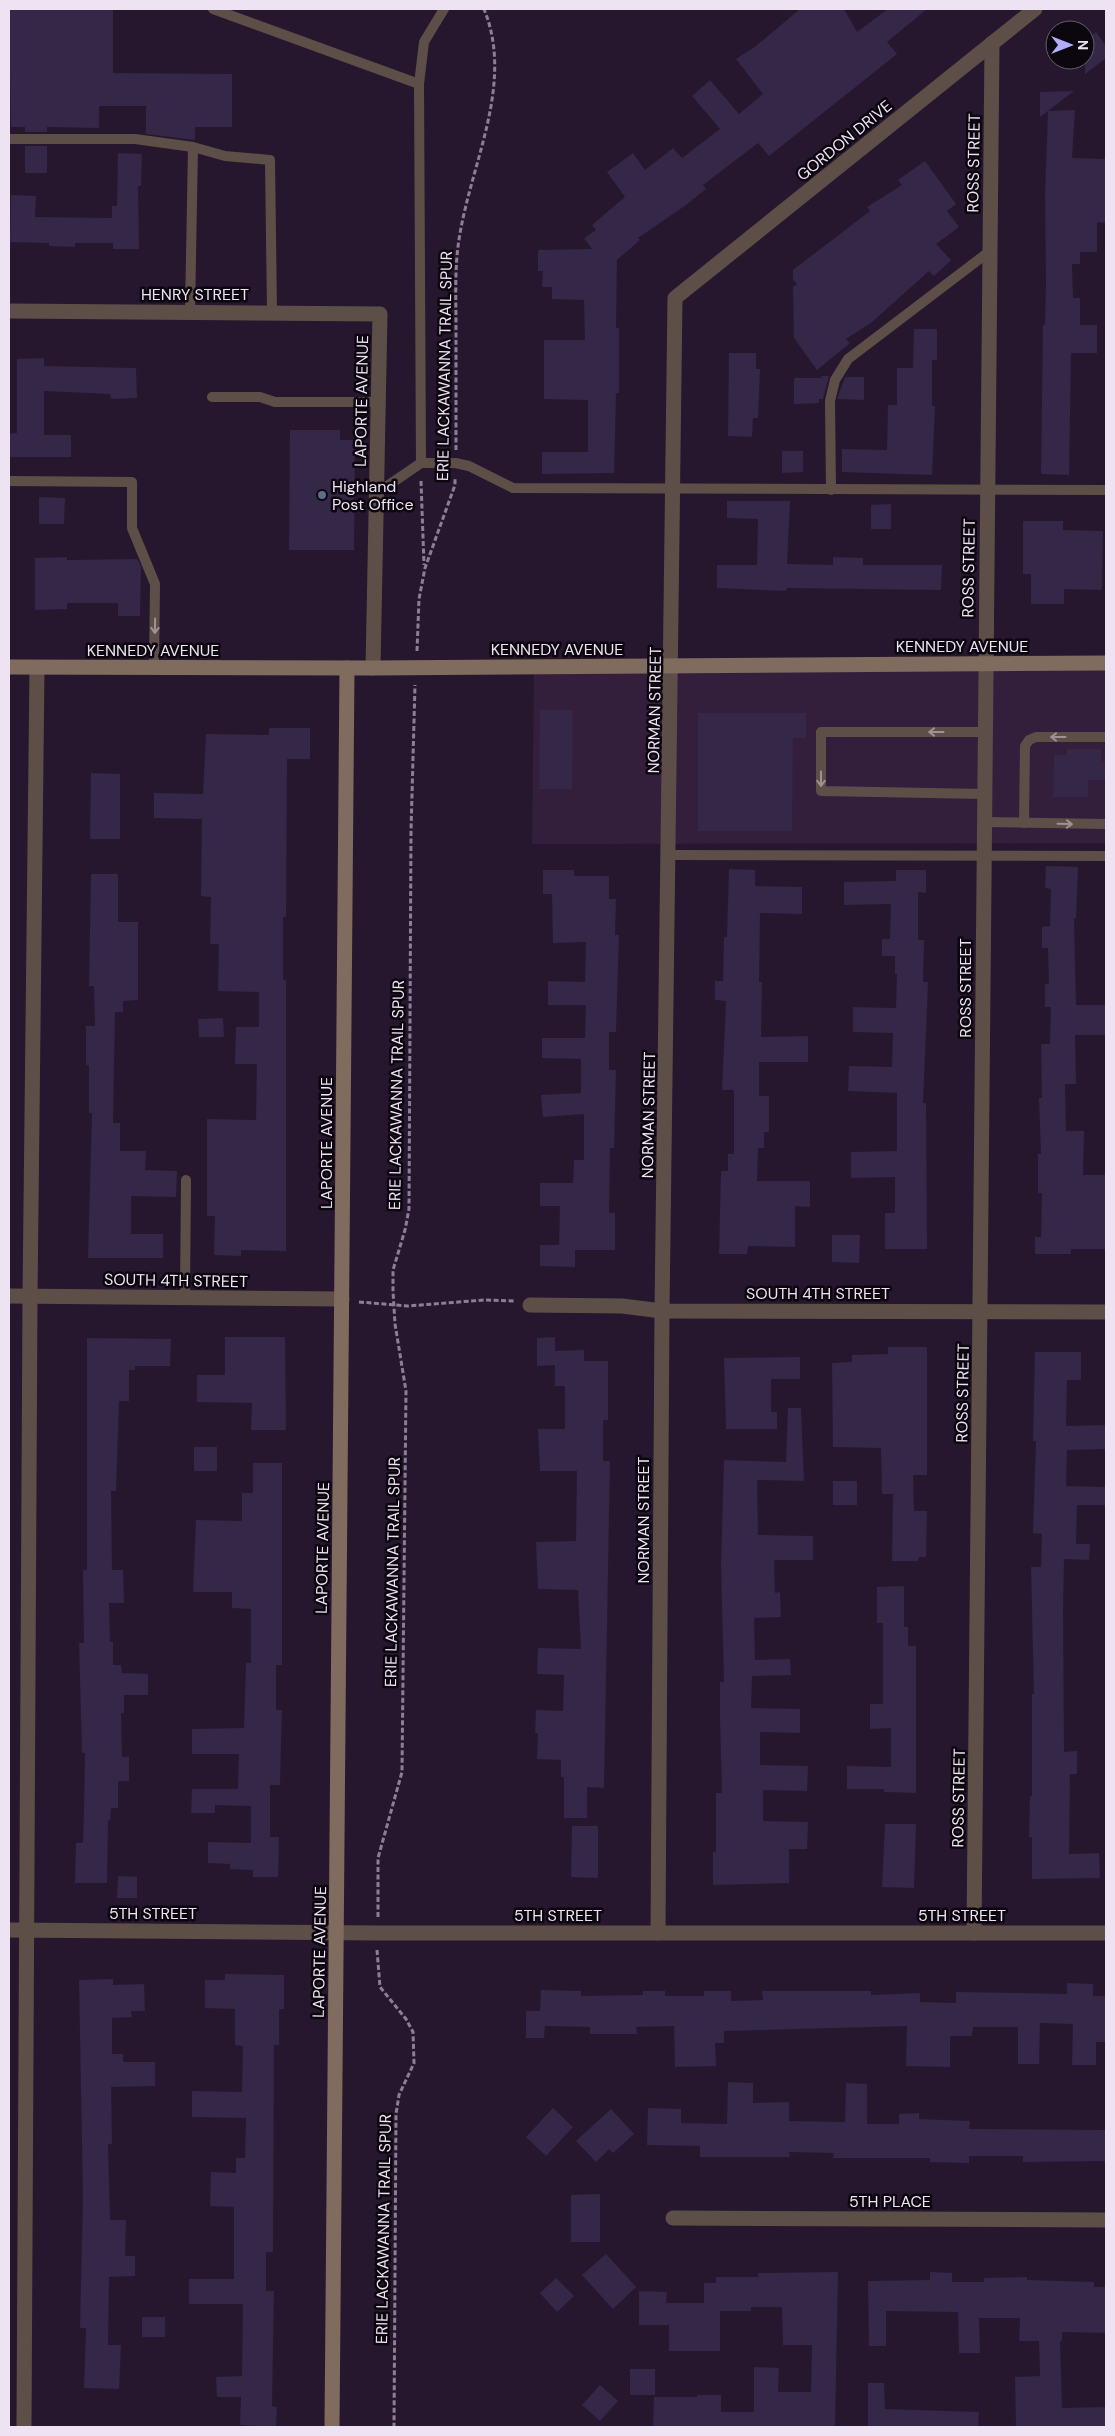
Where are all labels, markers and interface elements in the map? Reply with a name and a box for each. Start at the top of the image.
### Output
north arrow [1045,20,1095,70]
text: N [1074,40,1092,50]
street label: GORDON DRIVE [792,95,896,185]
street label: ROSS STREET [962,113,985,213]
street label: ERIE LACKAWANNA TRAIL SPUR [432,251,457,481]
street label: HENRY STREET [141,284,249,305]
street label: LAPORTE AVENUE [350,335,373,467]
place label: Highland Post Office [332,476,414,515]
marker: Highland Post Office [316,489,328,501]
street label: ROSS STREET [957,518,980,618]
one-way arrow [150,618,160,634]
street label: KENNEDY AVENUE [896,636,1028,657]
street label: KENNEDY AVENUE [491,639,623,660]
street label: KENNEDY AVENUE [87,640,219,661]
street label: NORMAN STREET [643,646,666,774]
one-way arrow [928,727,944,737]
one-way arrow [1050,732,1066,742]
one-way arrow [816,770,826,787]
one-way arrow [1056,819,1073,829]
street label: ROSS STREET [955,938,976,1038]
street label: ERIE LACKAWANNA TRAIL SPUR [384,980,409,1210]
street label: NORMAN STREET [637,1051,660,1179]
street label: LAPORTE AVENUE [316,1077,337,1209]
street label: SOUTH 4TH STREET [104,1269,248,1292]
street label: SOUTH 4TH STREET [746,1283,890,1304]
street label: ROSS STREET [951,1343,974,1443]
street label: ERIE LACKAWANNA TRAIL SPUR [380,1457,405,1687]
street label: NORMAN STREET [633,1457,654,1583]
street label: LAPORTE AVENUE [311,1482,334,1614]
street label: ROSS STREET [947,1748,970,1848]
street label: LAPORTE AVENUE [308,1886,331,2018]
street label: 5TH STREET [109,1903,197,1924]
street label: 5TH STREET [514,1905,602,1926]
street label: 5TH STREET [918,1905,1006,1926]
street label: ERIE LACKAWANNA TRAIL SPUR [371,2114,396,2344]
street label: 5TH PLACE [849,2191,931,2212]

